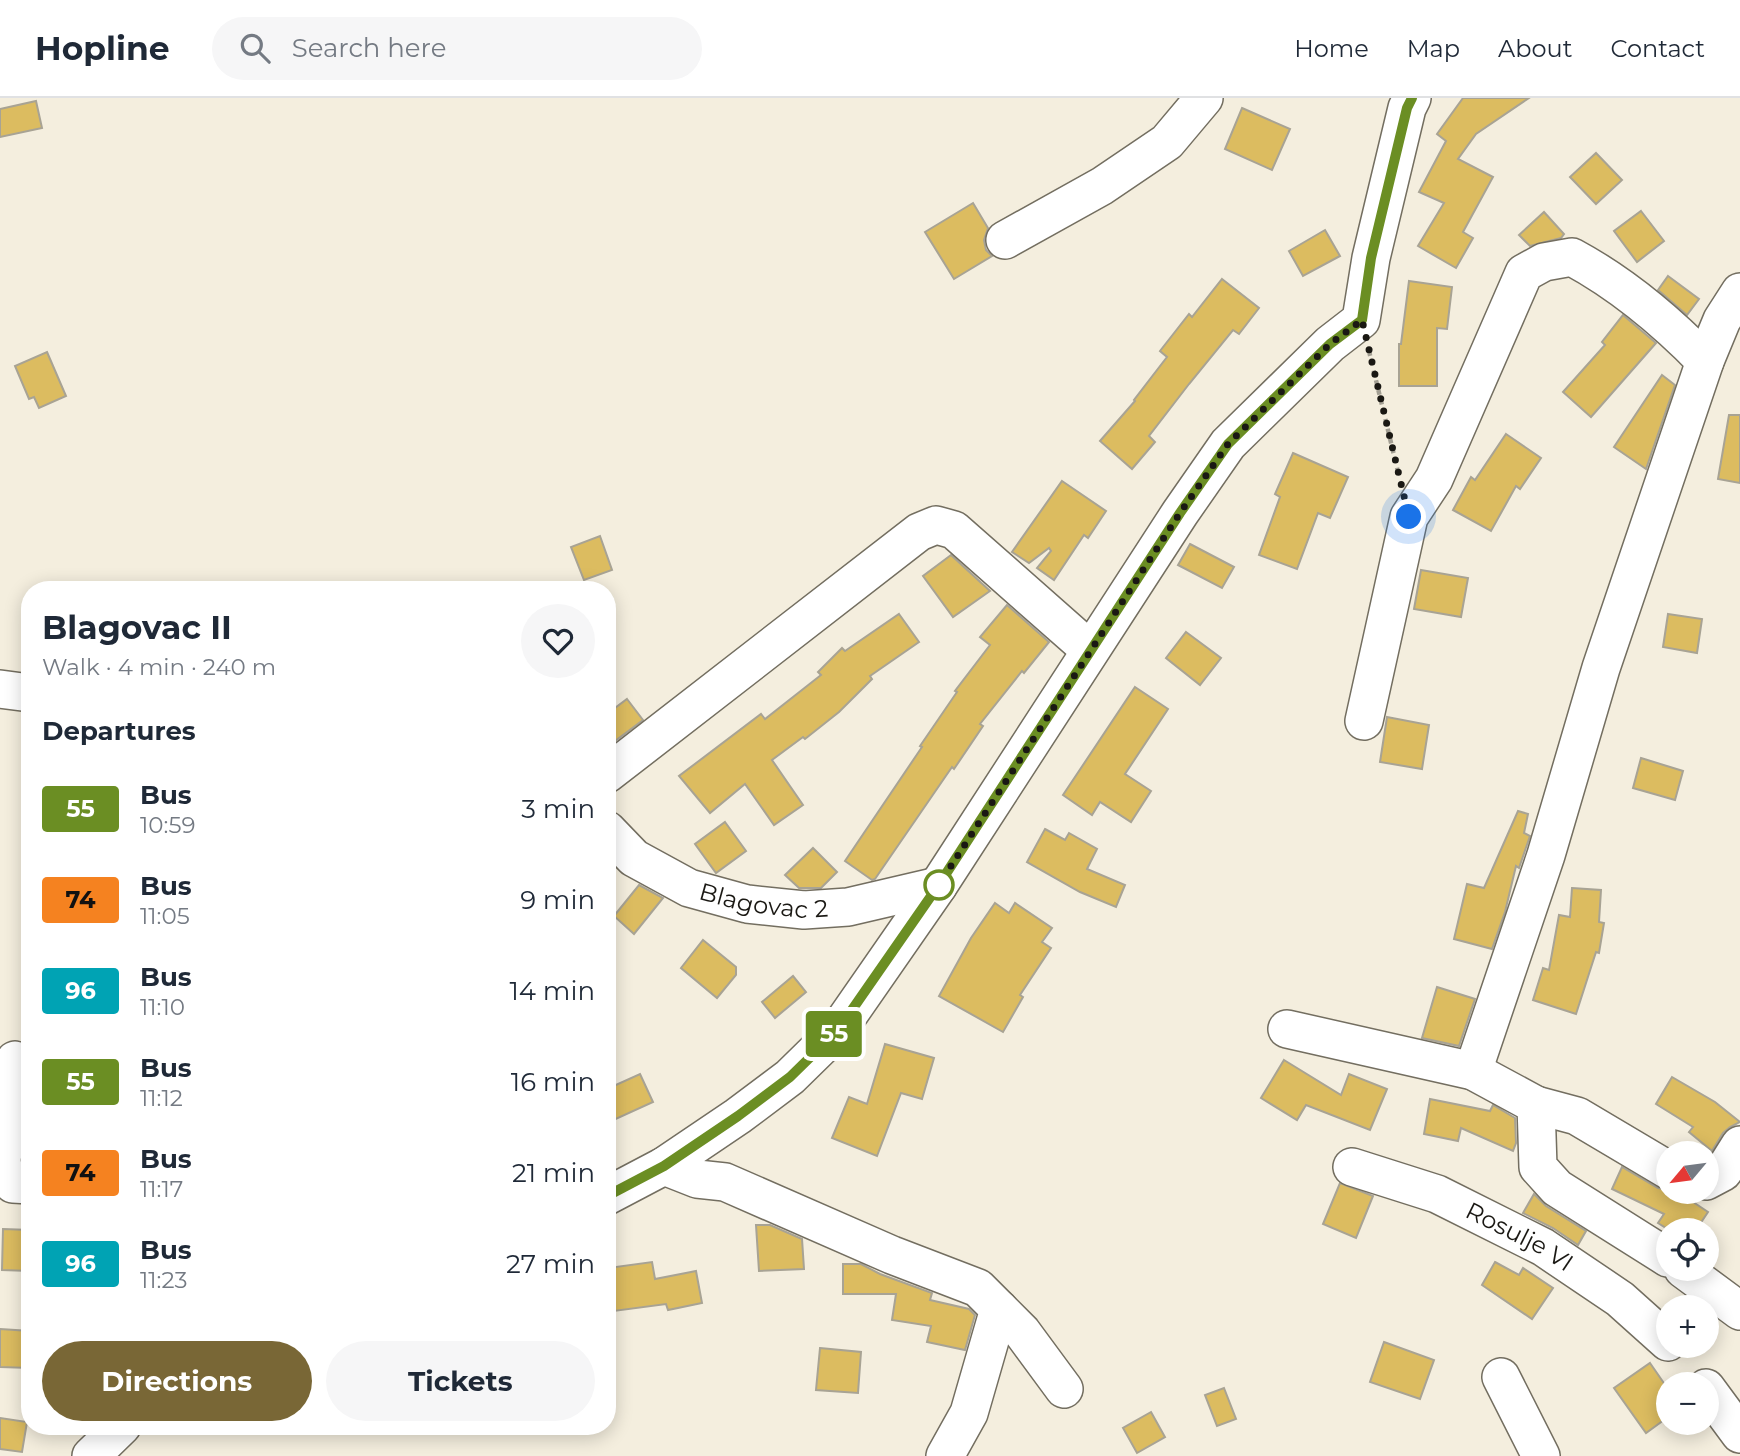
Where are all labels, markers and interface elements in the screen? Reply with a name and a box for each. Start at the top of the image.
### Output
search box [212,17,702,80]
text: Hopline [35,28,170,68]
icon: search [236,29,274,67]
text: Search here [292,32,446,64]
text: Home [1294,34,1369,63]
text: Map [1407,34,1460,63]
text: About [1498,34,1572,63]
text: Contact [1610,34,1705,63]
your location [1391,499,1426,534]
button: heart [521,604,595,678]
text: Blagovac II [42,607,232,647]
text: Walk · 4 min · 240 m [42,653,276,681]
text: Departures [42,715,196,747]
text: Bus [140,779,192,811]
text: 3 min [521,793,595,825]
text: 55 [66,794,95,823]
text: 10:59 [140,811,195,839]
text: Bus [140,870,192,902]
unlabelled marker [924,870,954,900]
street label: Blagovac 2 [696,877,829,924]
text: 9 min [520,884,595,916]
text: 74 [66,885,95,914]
text: 11:05 [140,902,190,930]
text: Bus [140,961,192,993]
text: 14 min [509,975,595,1007]
text: 96 [65,976,96,1005]
text: 11:10 [140,993,185,1021]
line badge: 55 [802,1011,866,1057]
text: 55 [820,1019,848,1048]
text: Bus [140,1052,192,1084]
text: 16 min [511,1066,595,1098]
text: 55 [66,1067,95,1096]
text: 11:12 [140,1084,183,1112]
north arrow [1656,1141,1718,1204]
map controls [1656,1141,1719,1435]
text: Bus [140,1143,192,1175]
text: 21 min [512,1157,595,1189]
text: 74 [66,1158,95,1187]
text: 11:17 [140,1175,183,1203]
street label: Rosulje VI [1461,1196,1579,1277]
button: locate [1656,1218,1719,1281]
text: Bus [140,1234,192,1266]
text: 27 min [506,1248,595,1280]
text: 96 [65,1249,96,1278]
text: 11:23 [140,1266,188,1294]
button: + [1656,1295,1719,1358]
button: Directions [42,1341,312,1421]
button: Tickets [326,1341,595,1421]
button: − [1656,1372,1719,1435]

